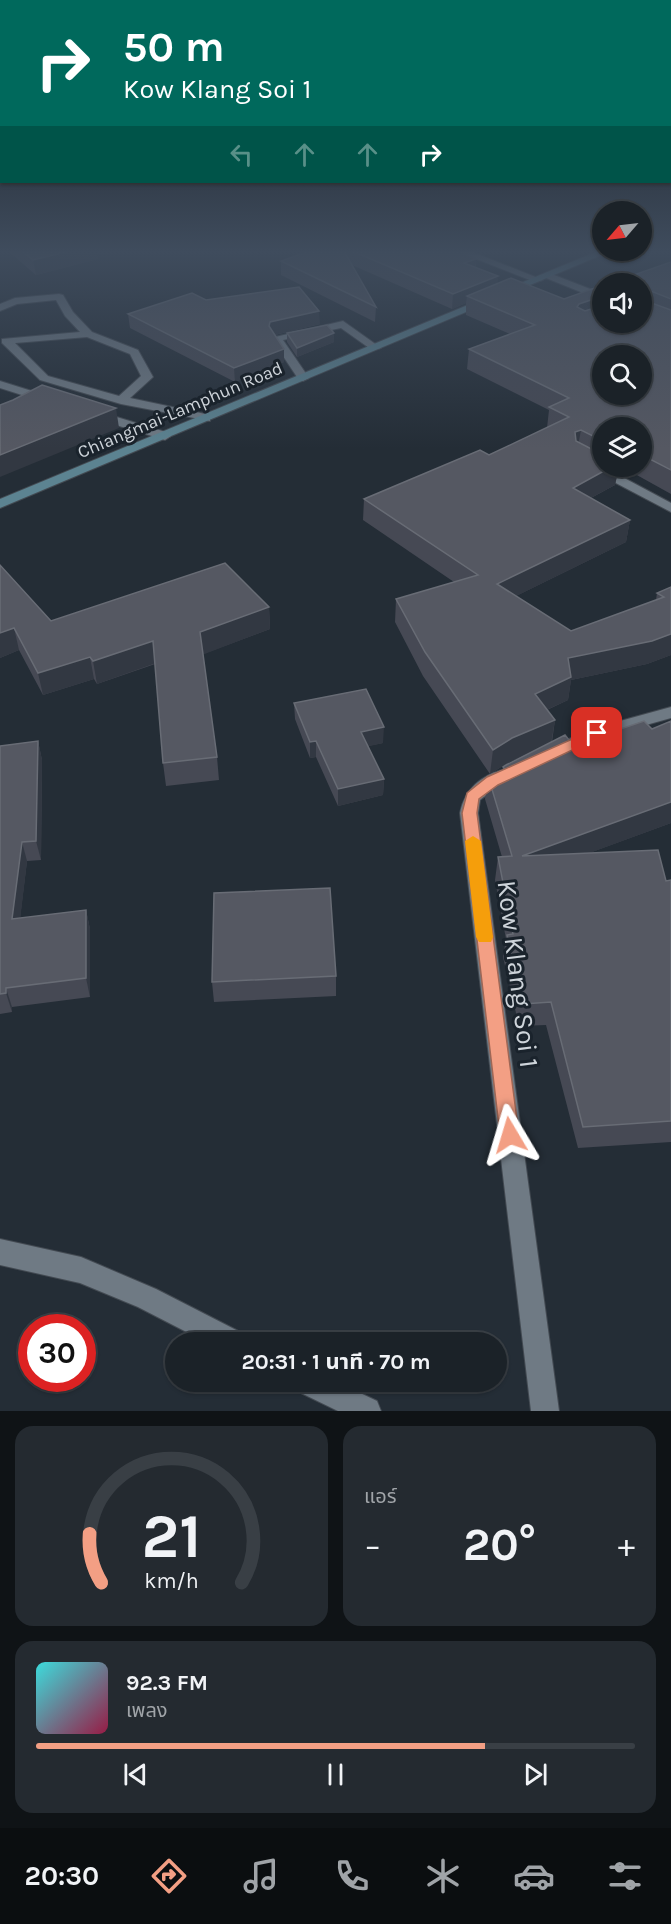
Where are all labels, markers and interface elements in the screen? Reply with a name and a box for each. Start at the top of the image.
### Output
text: 50 m [123,22,225,72]
icon: right [24,24,102,102]
text: Kow Klang Soi 1 [123,73,311,105]
icon: left [225,138,258,171]
icon: ahead [288,138,321,171]
icon: ahead [351,138,384,171]
icon: right [414,138,447,171]
north arrow [592,201,652,261]
map controls [592,201,652,477]
button: sound [592,273,652,333]
button: search [592,345,652,405]
street label: Chiangmai-Lamphun Road [74,357,286,463]
button: layers [592,417,652,477]
pin [571,707,622,758]
icon: arrive [580,716,613,749]
street label: Kow Klang Soi 1 [491,879,545,1069]
position arrow [478,1103,542,1167]
speed limit sign: 30 [18,1314,96,1392]
text: 20:31 · 1 นาที · 70 m [241,1349,431,1375]
text: แอร์ [364,1485,396,1508]
text: 21 [141,1500,201,1573]
text: 20° [463,1519,536,1571]
text: − [364,1526,381,1564]
text: + [618,1526,635,1564]
text: km/h [144,1568,199,1593]
text: 92.3 FM [126,1670,208,1696]
text: เพลง [126,1699,168,1722]
icon: previous [119,1758,152,1791]
icon: pause [319,1758,352,1791]
icon: next [519,1758,552,1791]
icon: directions [148,1855,190,1897]
icon: music [240,1855,282,1897]
icon: phone [331,1855,373,1897]
icon: climate [422,1855,464,1897]
icon: car [513,1855,555,1897]
icon: filters [604,1855,646,1897]
text: 20:30 [25,1860,99,1892]

